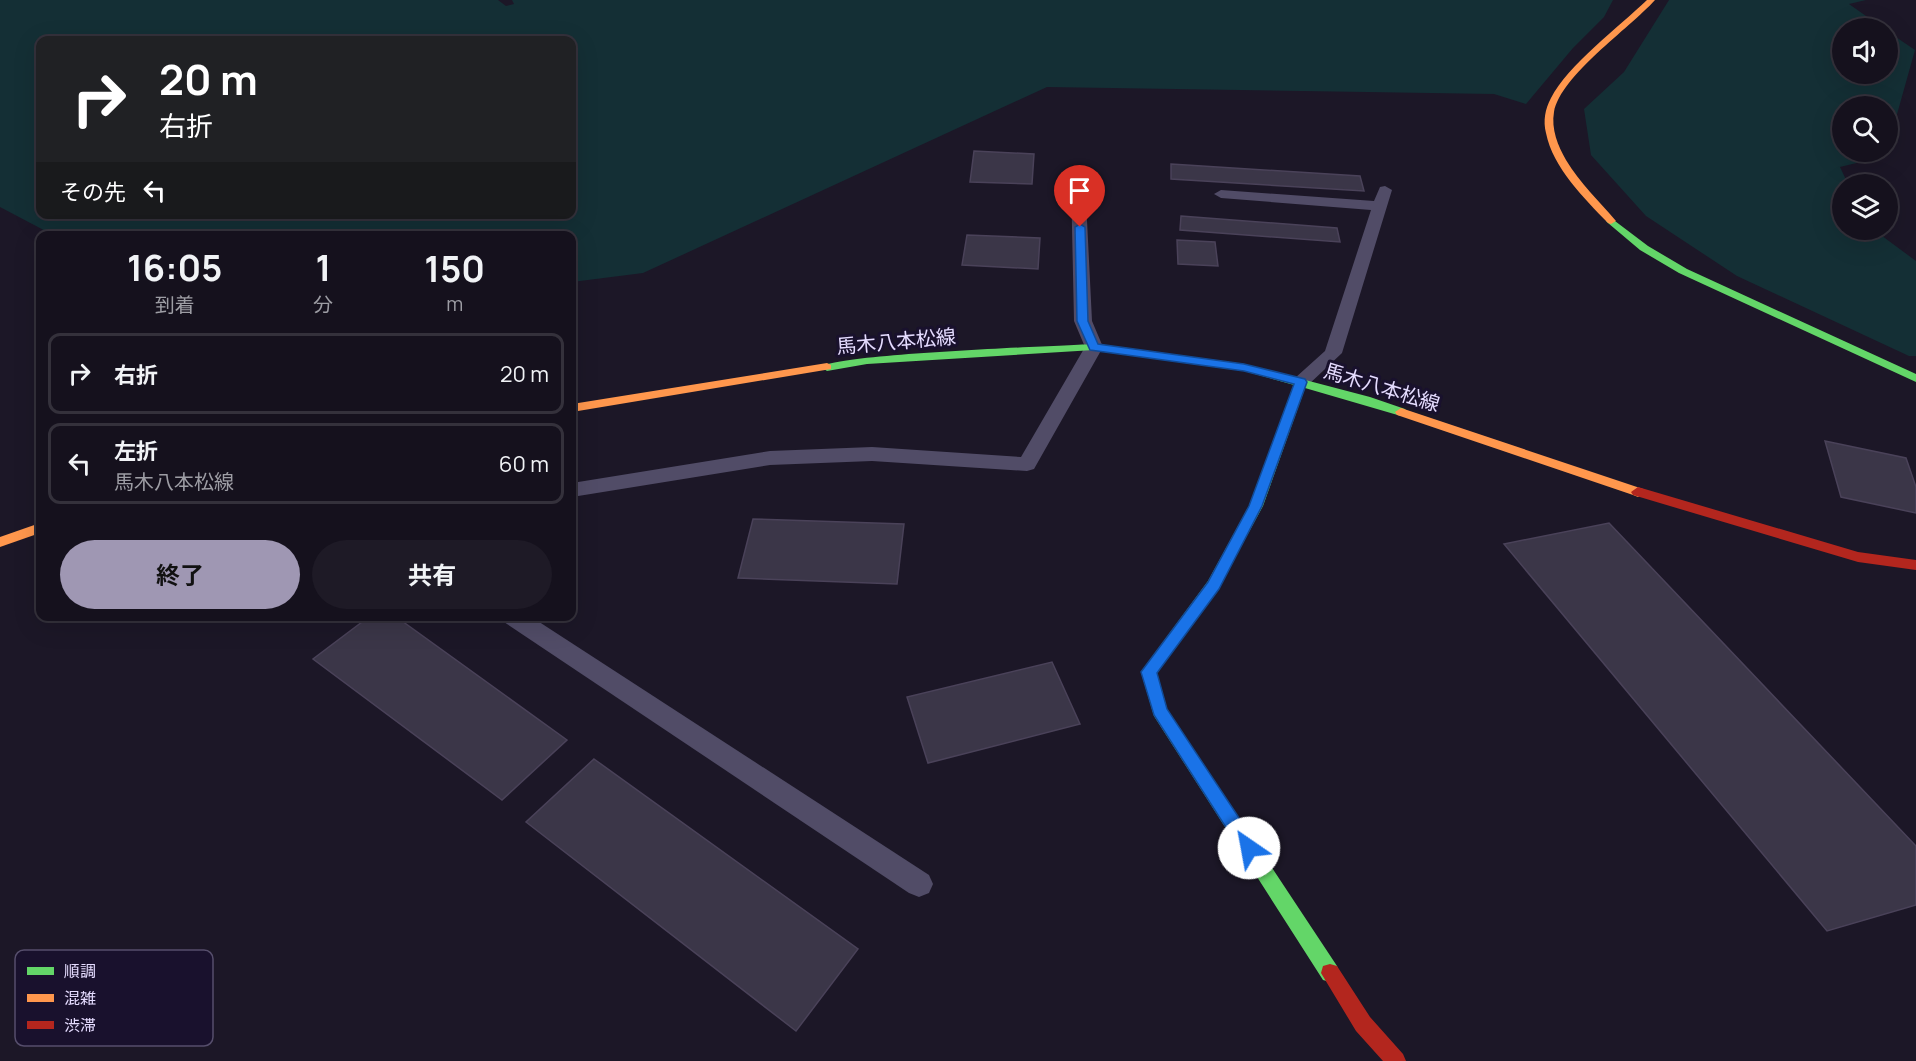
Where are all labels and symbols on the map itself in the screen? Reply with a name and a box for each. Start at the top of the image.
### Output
pin [1054,165,1105,227]
street label: 馬木八本松線 [835,322,957,360]
street label: 馬木八本松線 [1321,357,1443,417]
position arrow [1217,816,1281,880]
legend [15,950,213,1046]
text: 順調 [64,960,96,982]
text: 混雑 [64,987,96,1009]
text: 渋滞 [64,1014,96,1036]

